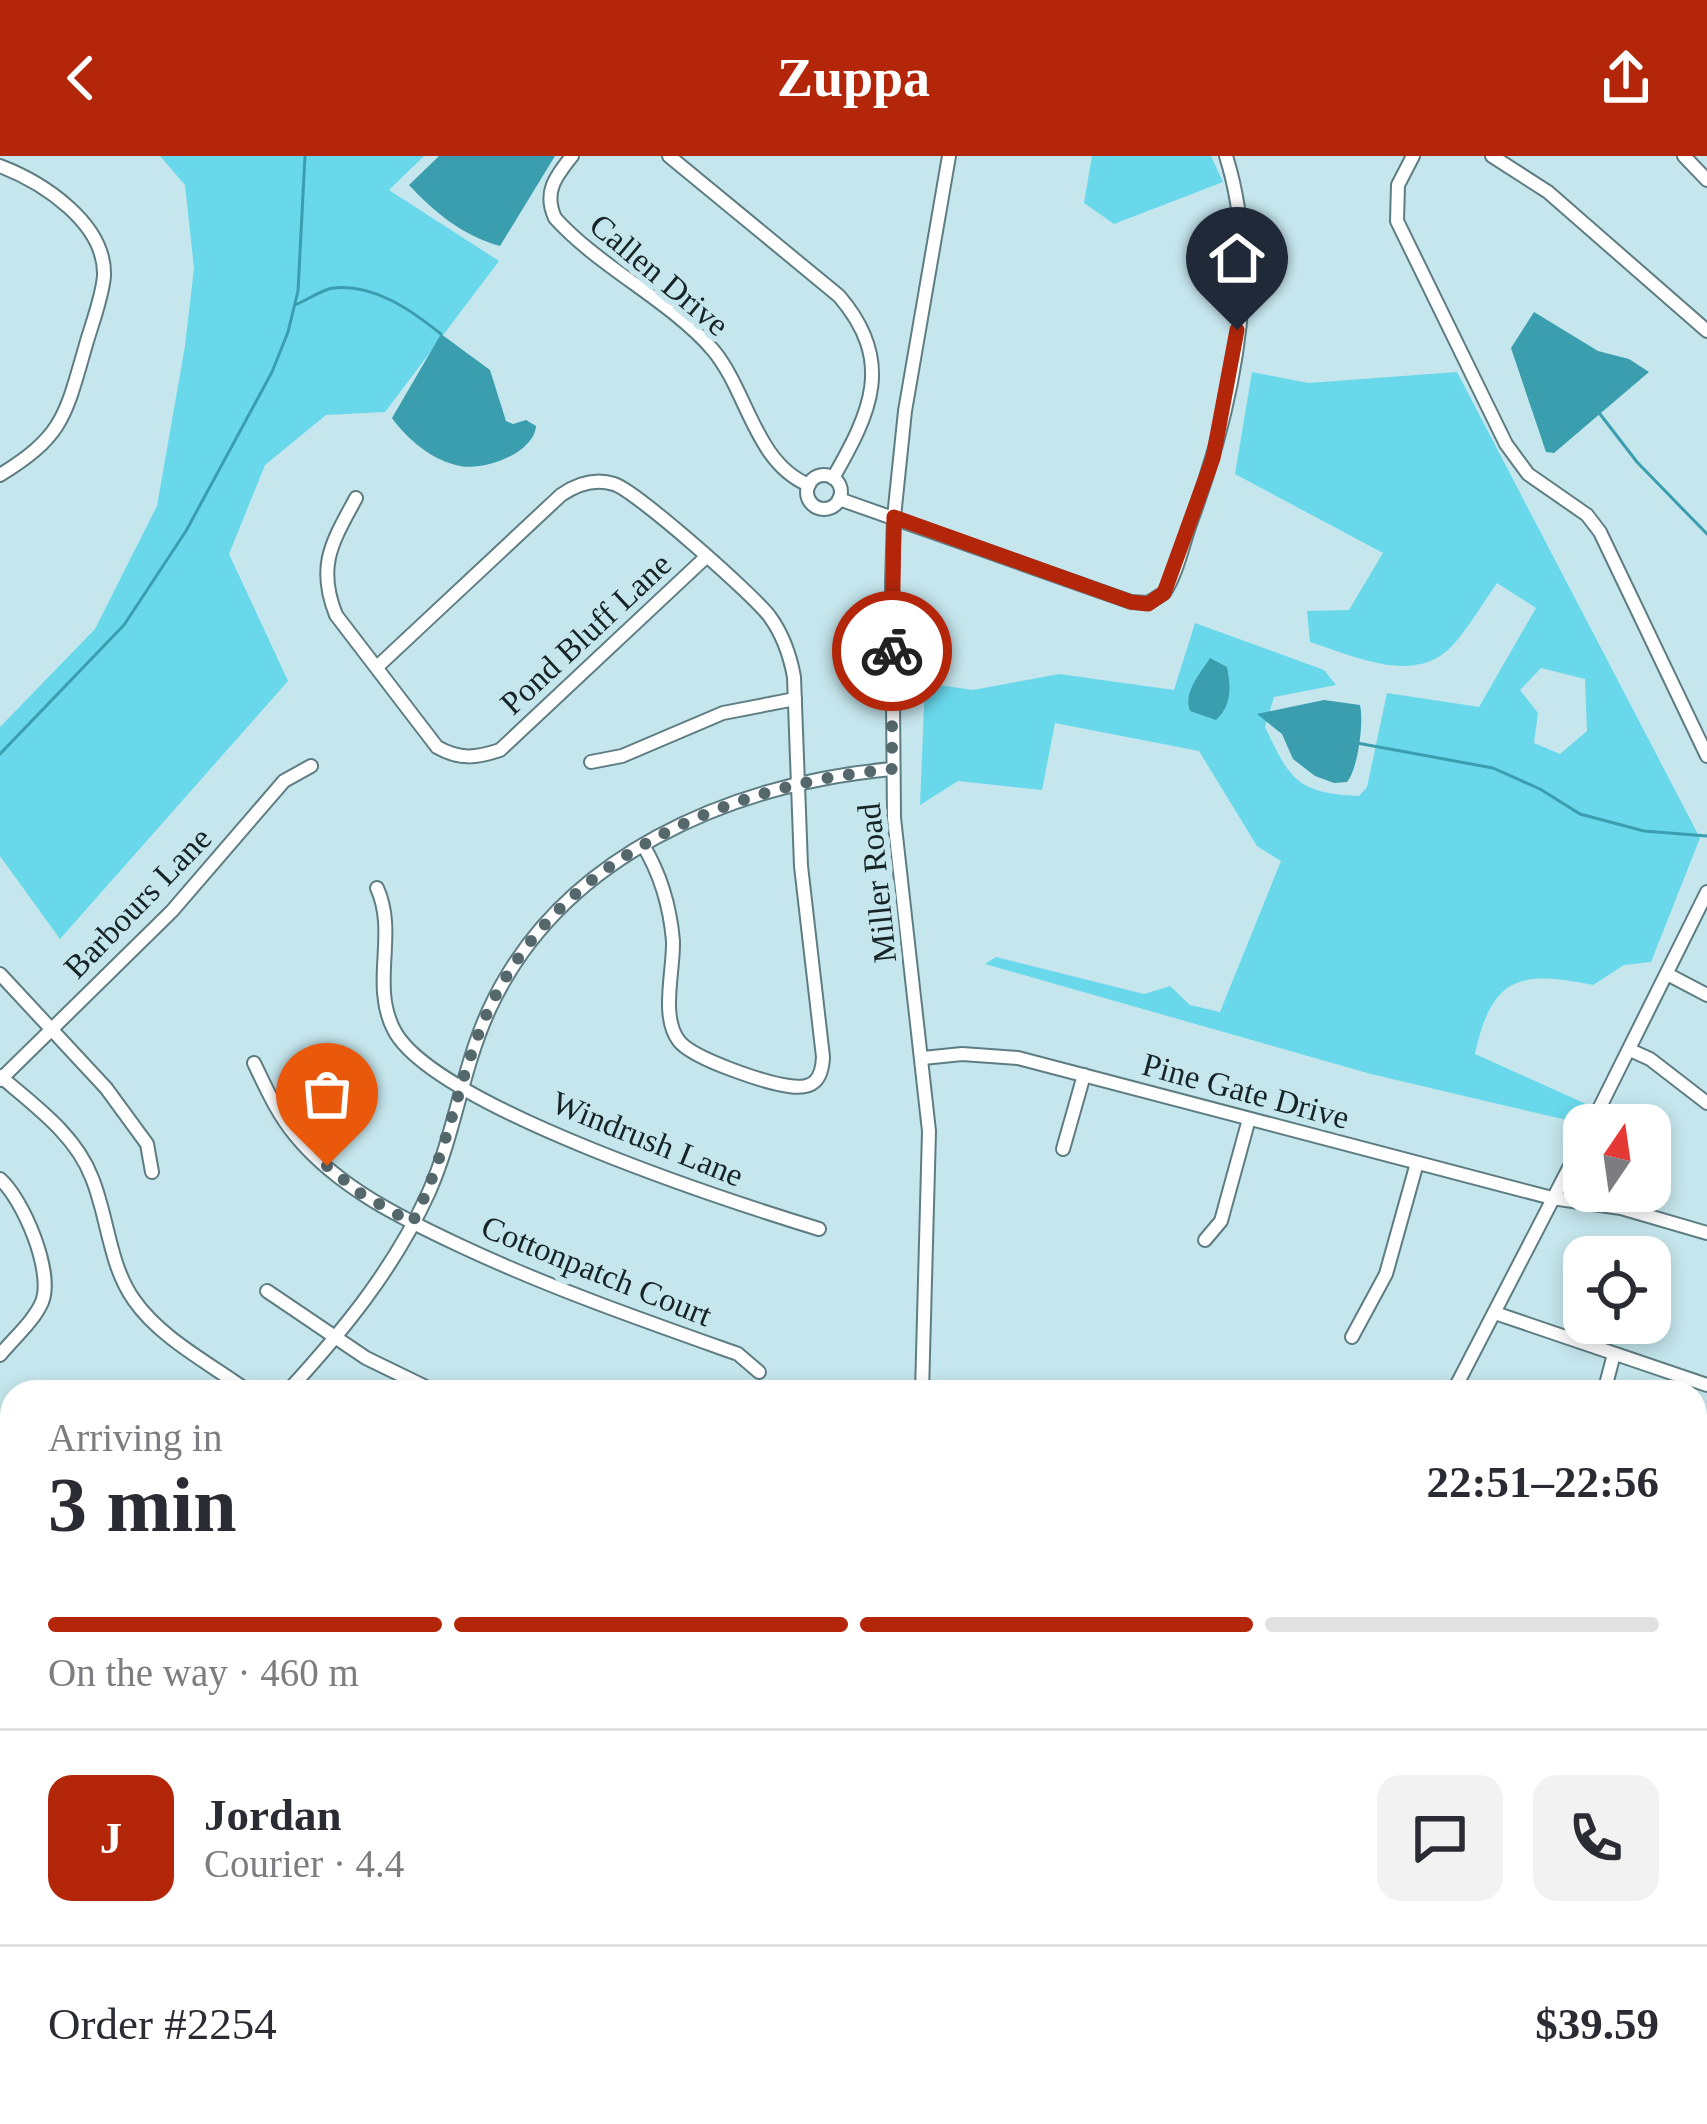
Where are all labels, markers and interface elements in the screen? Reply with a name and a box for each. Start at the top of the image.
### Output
icon: back [48,45,114,111]
icon: share [1593,45,1659,111]
text: Zuppa [777,48,930,108]
street label: Callen Drive [583,206,736,343]
pin [1186,207,1288,330]
icon: home [1204,225,1270,291]
street label: Pond Bluff Lane [493,546,678,722]
courier [832,591,952,711]
icon: bike [859,618,925,684]
street label: Miller Road [851,801,903,965]
street label: Barbours Lane [57,820,218,985]
pin [276,1043,378,1166]
street label: Pine Gate Drive [1138,1046,1353,1136]
icon: bag [294,1061,360,1127]
street label: Windrush Lane [547,1084,748,1194]
north arrow [1563,1104,1671,1212]
map controls [1563,1104,1671,1344]
street label: Cottonpatch Court [476,1208,717,1333]
button: locate [1563,1236,1671,1344]
text: Arriving in [48,1416,222,1459]
text: 22:51–22:56 [1427,1457,1659,1507]
text: 3 min [48,1461,237,1548]
text: On the way · 460 m [48,1651,359,1694]
button: chat [1377,1775,1503,1901]
button: phone [1533,1775,1659,1901]
text: Jordan [204,1790,342,1840]
text: J [100,1813,122,1863]
text: Courier · 4.4 [204,1842,404,1885]
text: Order #2254 [48,1999,277,2049]
text: $39.59 [1535,1999,1659,2049]

